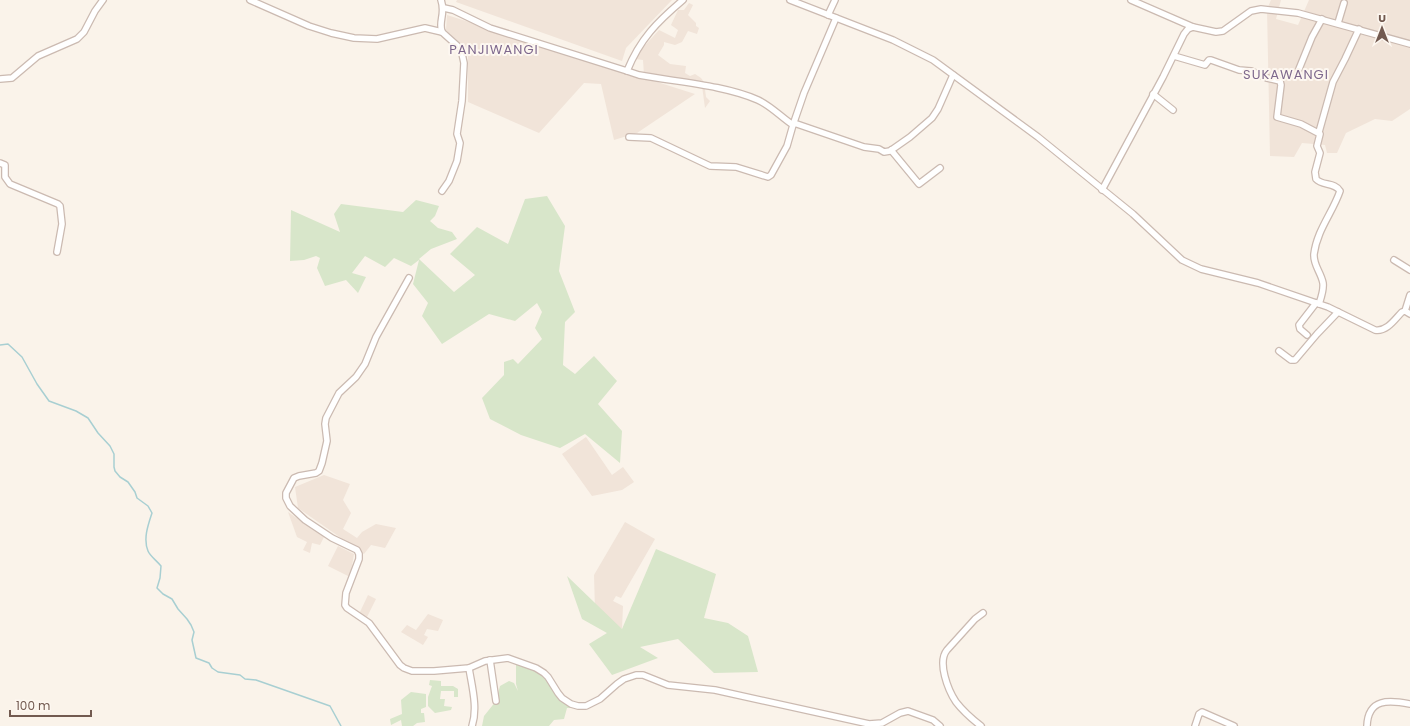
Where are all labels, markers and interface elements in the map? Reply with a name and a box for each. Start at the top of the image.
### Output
north arrow [1362,8,1402,48]
text: U [1378,10,1386,26]
district label: PANJIWANGI [449,40,539,59]
district label: SUKAWANGI [1243,65,1329,84]
scale bar [10,692,91,718]
text: 100 m [16,697,50,714]

